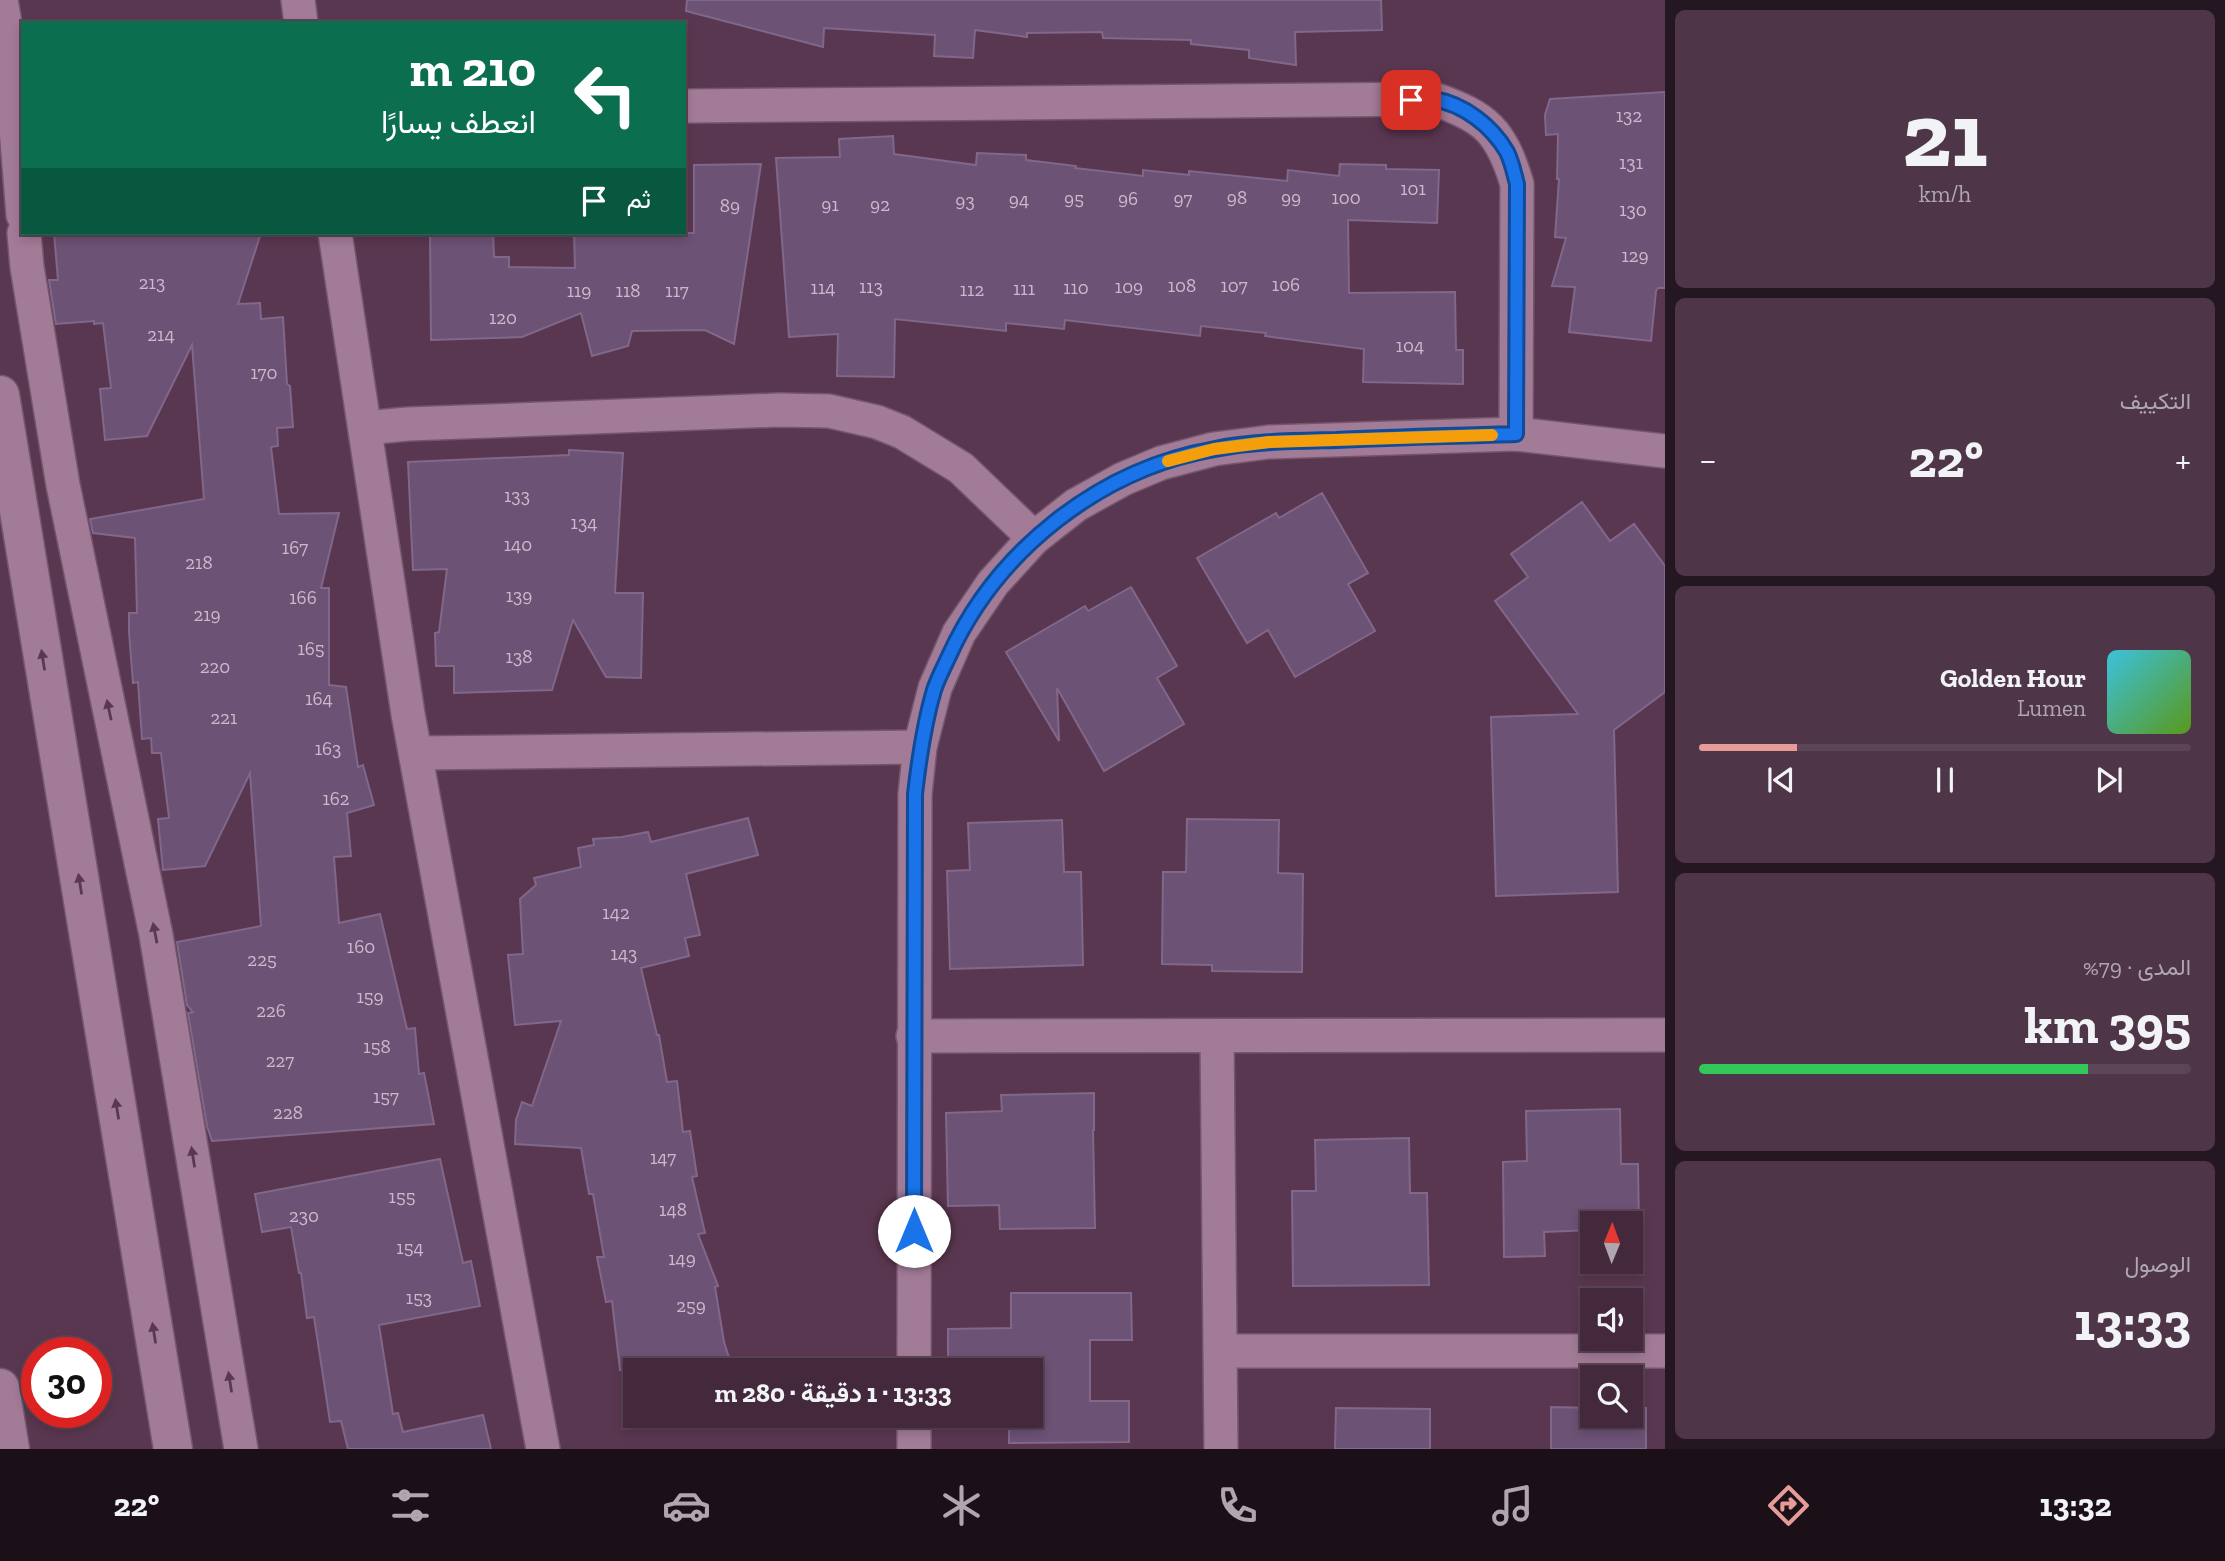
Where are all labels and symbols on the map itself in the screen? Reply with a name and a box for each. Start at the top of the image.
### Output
pin [1381,70,1441,130]
house number: 132 [1616,104,1642,127]
house number: 131 [1619,151,1643,174]
house number: 101 [1400,177,1426,200]
house number: 98 [1227,186,1247,209]
house number: 99 [1281,186,1301,209]
house number: 100 [1331,186,1361,209]
house number: 95 [1064,187,1084,210]
house number: 96 [1118,187,1138,210]
house number: 97 [1173,187,1193,210]
house number: 94 [1009,188,1029,211]
house number: 93 [955,189,975,212]
house number: 91 [821,193,839,216]
house number: 92 [870,193,890,216]
house number: 89 [720,194,740,217]
house number: 130 [1619,198,1647,221]
house number: 129 [1621,244,1649,267]
house number: 213 [139,271,165,294]
house number: 106 [1272,273,1300,296]
house number: 108 [1168,274,1196,297]
house number: 107 [1220,274,1248,297]
house number: 113 [859,275,883,298]
house number: 109 [1115,275,1143,298]
house number: 114 [811,276,835,299]
house number: 110 [1063,276,1089,299]
house number: 111 [1013,277,1035,300]
house number: 112 [960,278,984,301]
house number: 119 [567,279,591,302]
house number: 118 [616,279,640,302]
house number: 117 [665,279,689,302]
house number: 120 [489,306,517,329]
house number: 214 [147,323,175,346]
house number: 104 [1396,334,1424,357]
house number: 170 [251,361,277,384]
house number: 133 [504,484,530,507]
house number: 134 [571,511,597,534]
house number: 140 [504,533,532,556]
house number: 167 [282,536,308,559]
house number: 218 [185,551,213,574]
house number: 139 [506,584,532,607]
house number: 166 [289,586,317,609]
house number: 219 [193,603,221,626]
house number: 165 [297,637,325,660]
house number: 138 [506,645,532,668]
one-way arrow [37,649,48,671]
house number: 220 [200,655,230,678]
house number: 164 [305,687,333,710]
one-way arrow [104,699,115,721]
house number: 221 [211,706,237,729]
house number: 163 [315,737,341,760]
house number: 162 [322,787,350,810]
one-way arrow [74,873,85,895]
house number: 142 [602,901,630,924]
one-way arrow [149,922,160,944]
house number: 160 [347,935,375,958]
house number: 143 [611,942,637,965]
house number: 225 [247,948,277,971]
house number: 159 [356,985,384,1008]
house number: 226 [256,999,286,1022]
house number: 158 [363,1035,391,1058]
house number: 227 [266,1049,294,1072]
house number: 157 [373,1085,399,1108]
one-way arrow [111,1098,122,1120]
house number: 228 [273,1101,303,1124]
one-way arrow [187,1146,198,1168]
house number: 147 [650,1146,676,1169]
house number: 155 [389,1185,415,1208]
position arrow [877,1194,951,1268]
house number: 148 [659,1198,687,1221]
house number: 230 [289,1204,319,1227]
north arrow [1580,1211,1643,1274]
house number: 154 [396,1236,424,1259]
house number: 149 [668,1247,696,1270]
house number: 153 [406,1286,432,1309]
house number: 259 [676,1294,706,1317]
one-way arrow [148,1322,159,1344]
speed limit sign: 30 [21,1337,112,1428]
one-way arrow [224,1370,235,1392]

